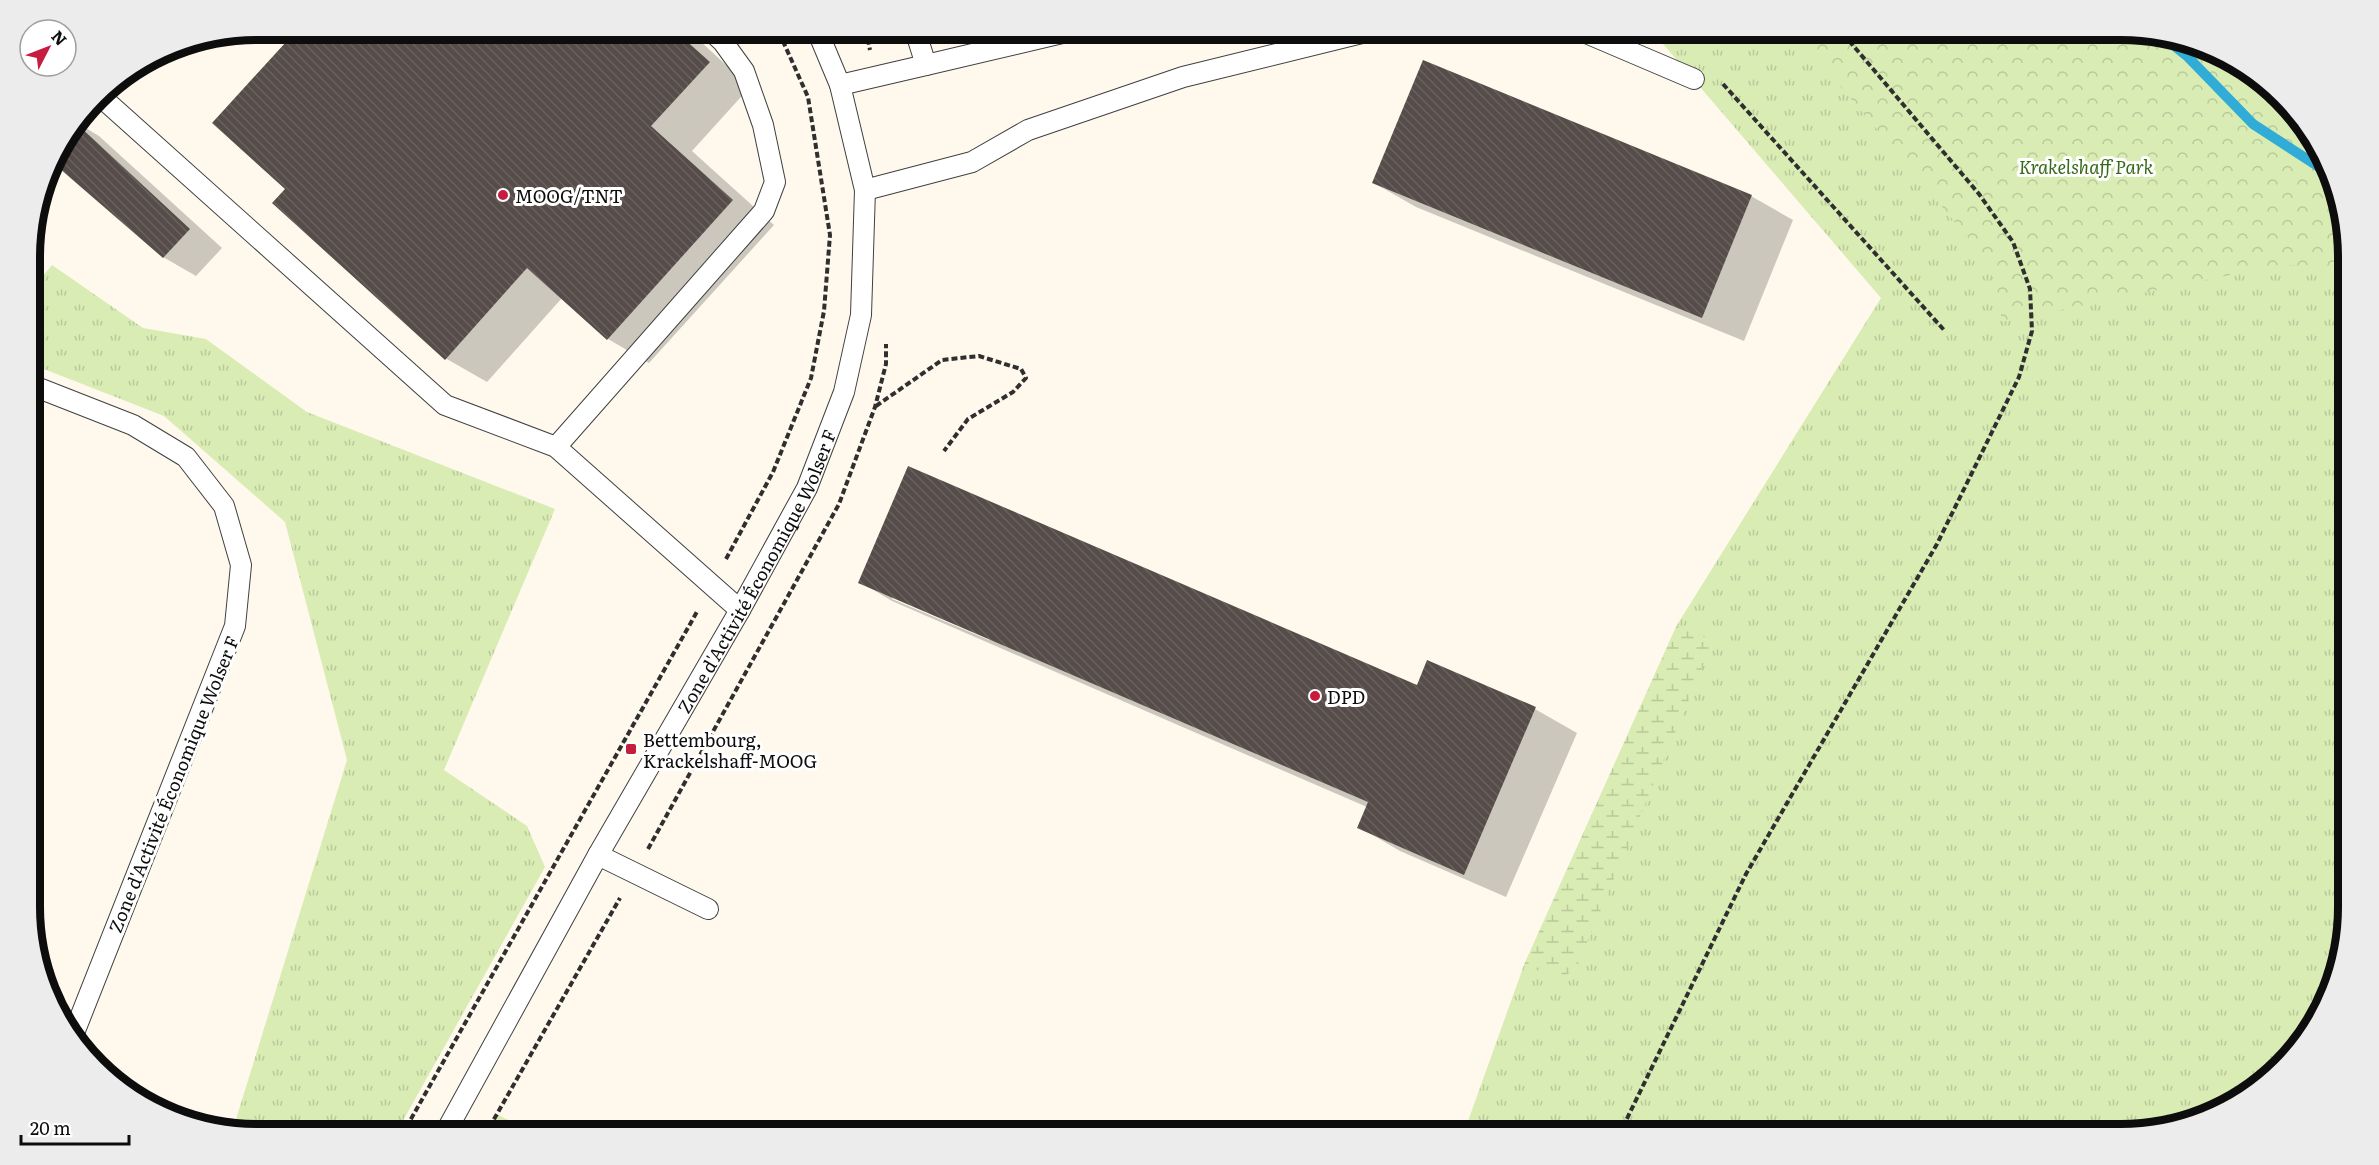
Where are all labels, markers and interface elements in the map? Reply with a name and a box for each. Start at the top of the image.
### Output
north arrow [18,18,78,78]
text: N [46,24,73,50]
park label: Krakelshaff Park [2019,153,2153,180]
place label: MOOG/TNT [515,182,623,209]
marker: MOOG/TNT [496,188,510,202]
street label: Zone d'Activité Économique Wolser F [670,425,842,718]
street label: Zone d'Activité Économique Wolser F [101,632,245,936]
place label: DPD [1327,683,1365,710]
marker: DPD [1308,689,1322,703]
place label: Bettembourg, Krackelshaff-MOOG [643,726,817,774]
marker: Bettembourg, Krackelshaff-MOOG [624,742,638,756]
scale bar [21,1108,129,1146]
text: 20 m [30,1114,71,1141]

